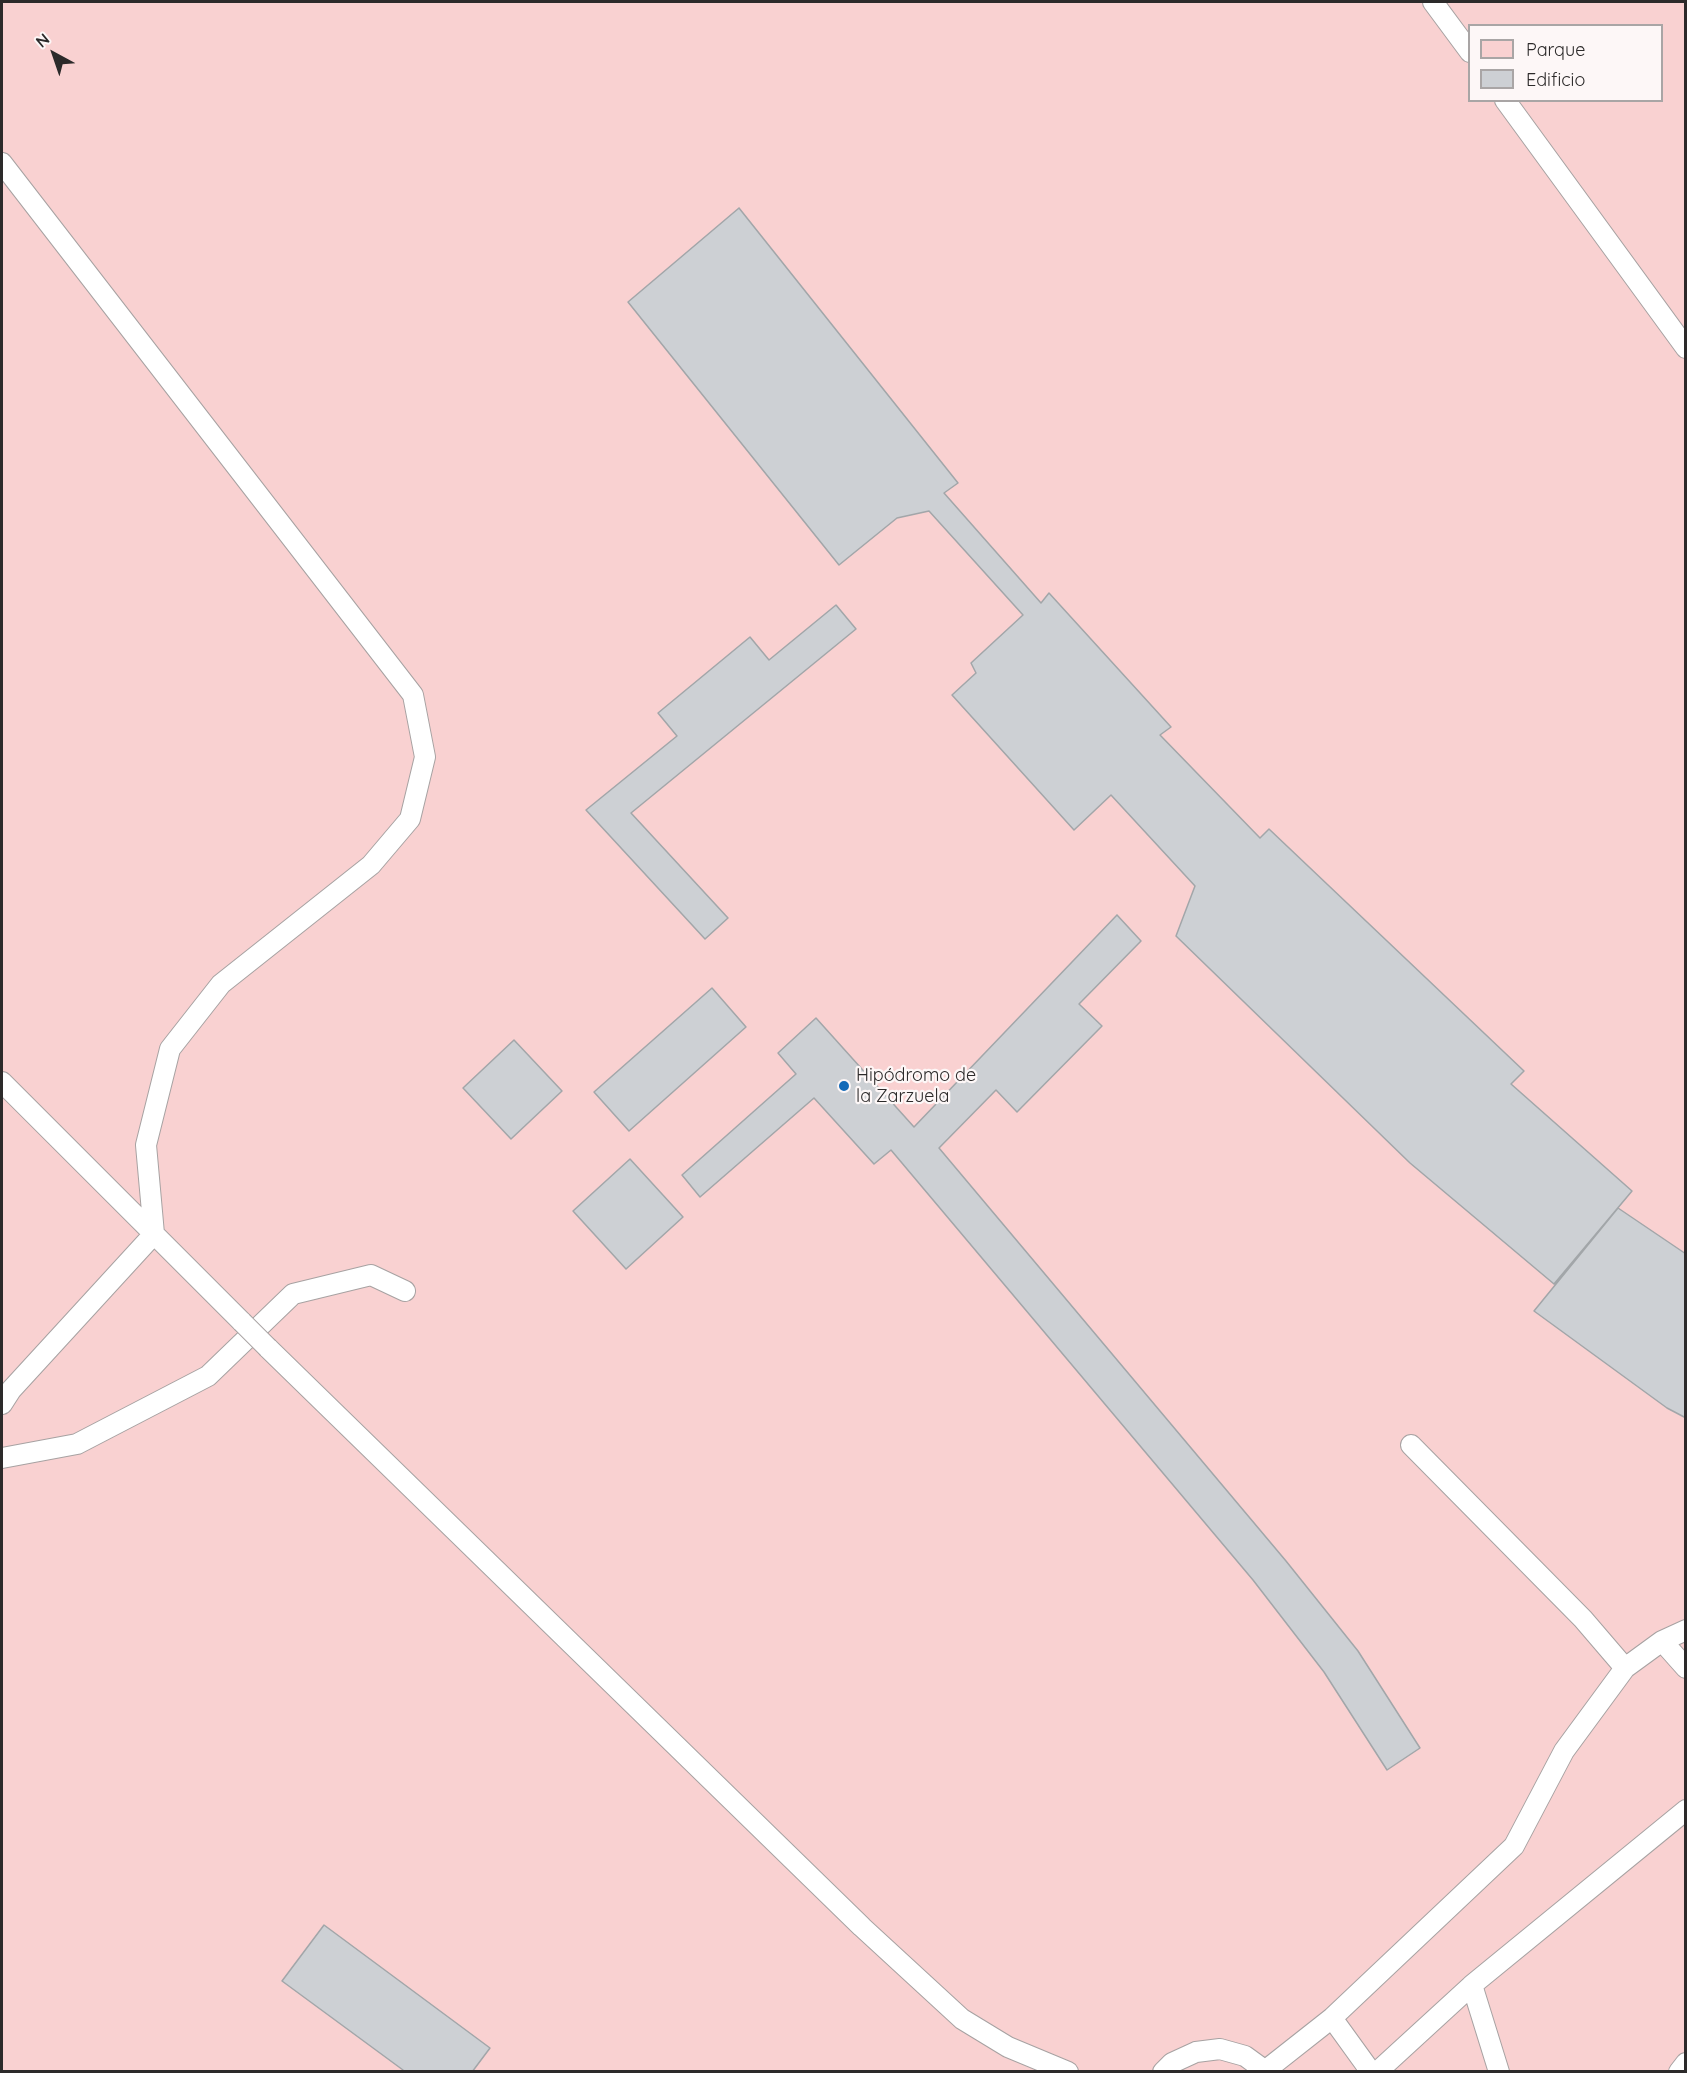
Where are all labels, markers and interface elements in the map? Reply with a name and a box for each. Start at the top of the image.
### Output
north arrow [24,24,84,84]
legend [1468,24,1663,102]
text: N [31,29,53,52]
text: Parque [1526,38,1585,61]
text: Edificio [1526,68,1585,91]
place label: Hipódromo de la Zarzuela [856,1065,976,1108]
marker: Hipódromo de la Zarzuela [837,1079,851,1093]

